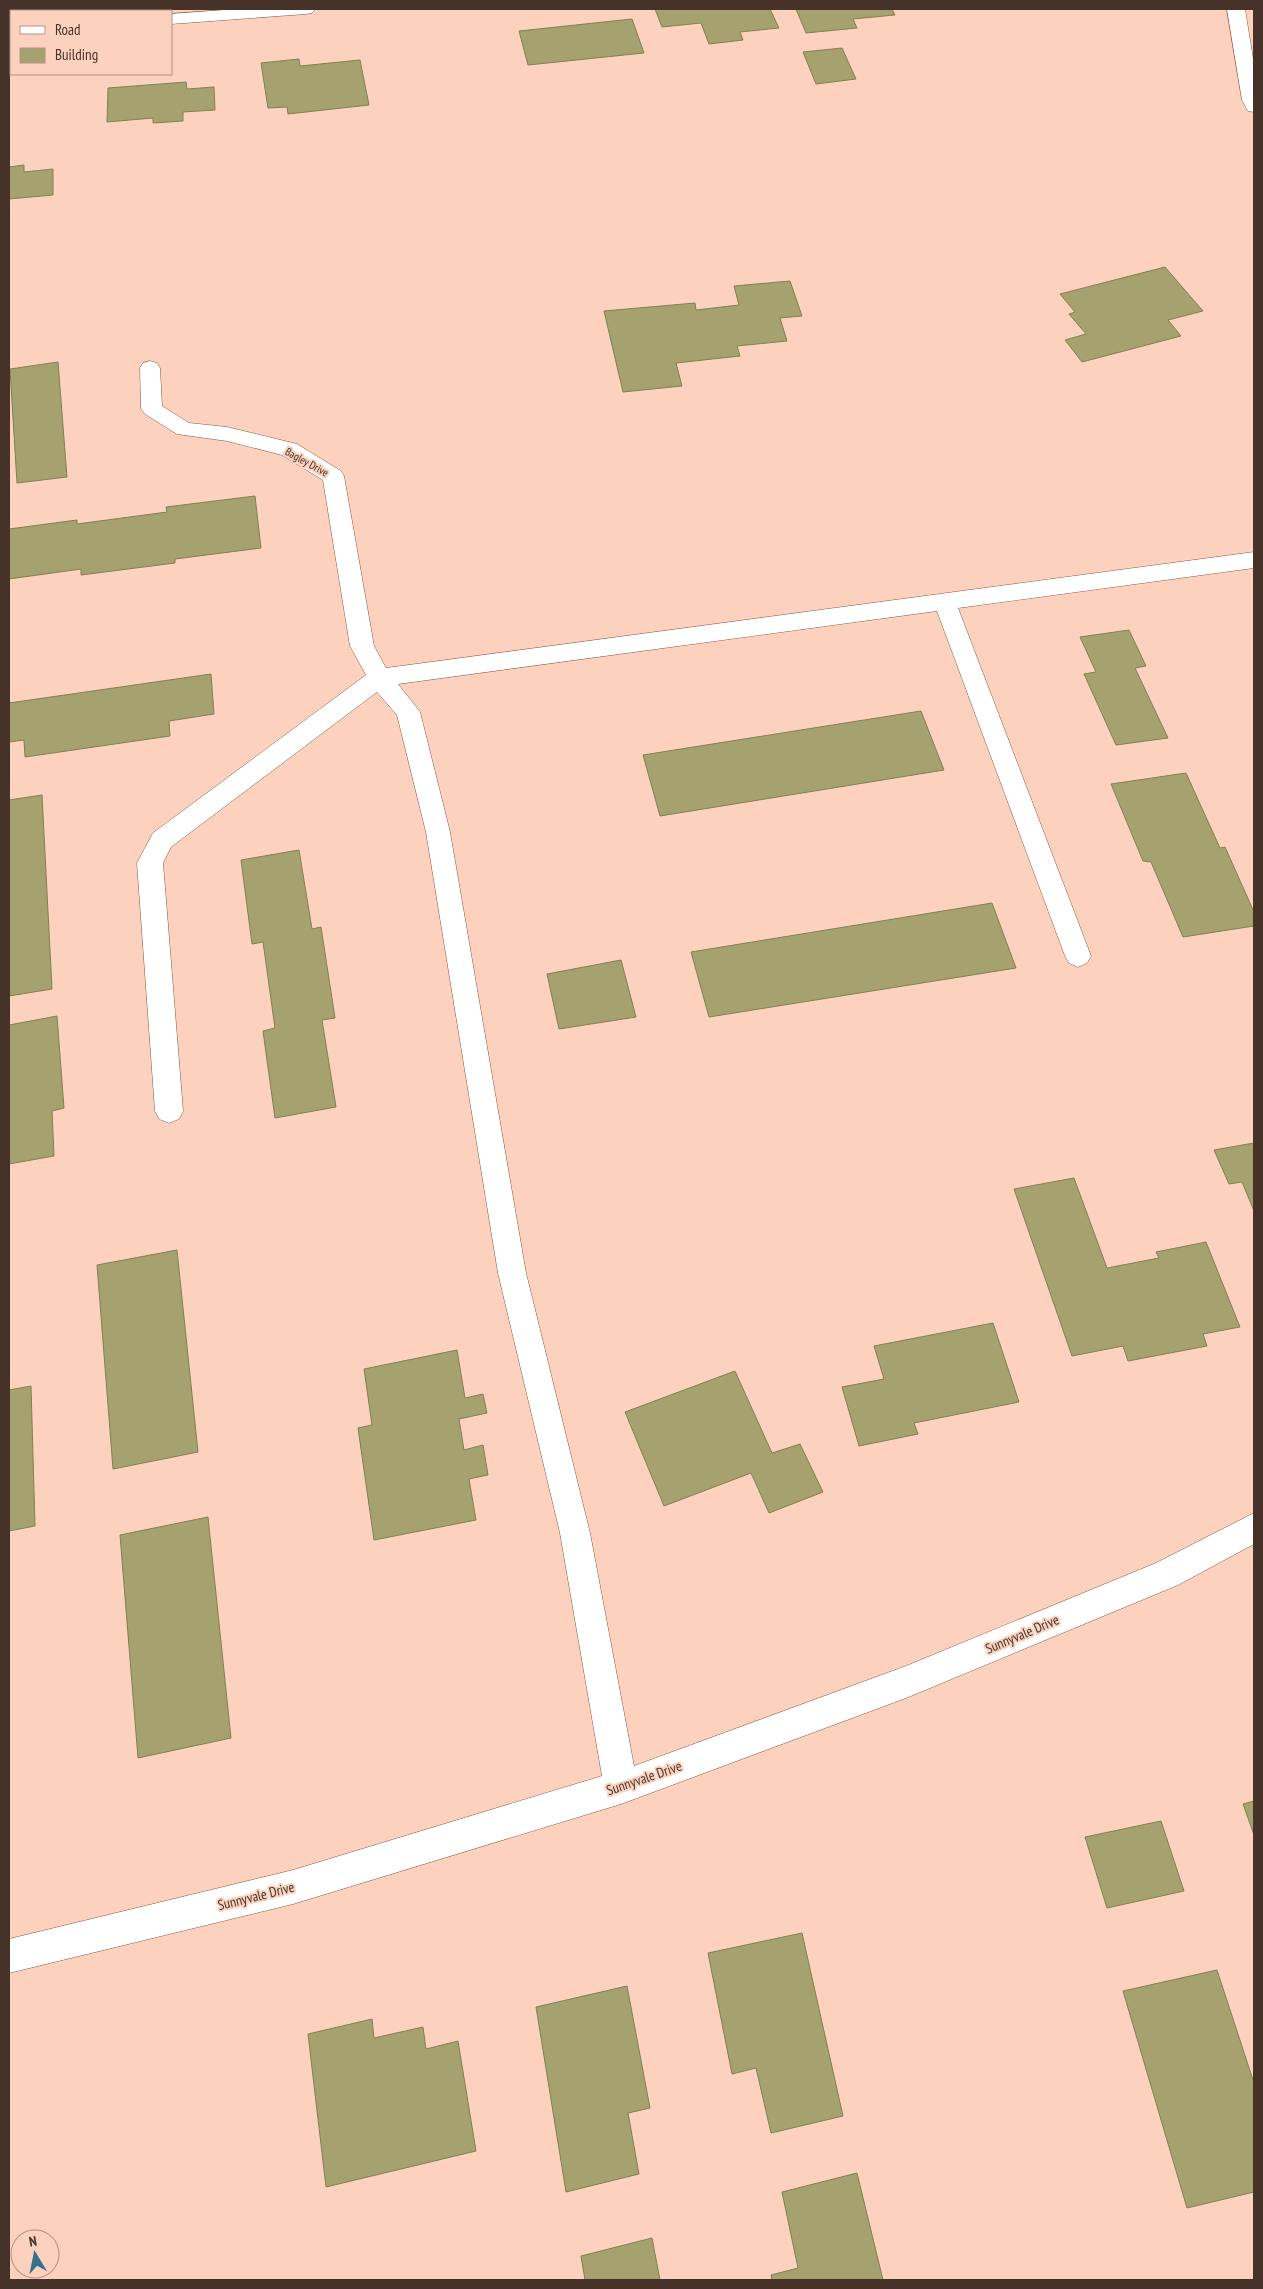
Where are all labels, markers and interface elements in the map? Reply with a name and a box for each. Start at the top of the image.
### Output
legend [10,10,172,75]
text: Road [55,20,81,39]
text: Building [55,45,98,64]
street label: Bagley Drive [283,444,332,480]
street label: Sunnyvale Drive [982,1610,1062,1658]
street label: Sunnyvale Drive [604,1757,684,1799]
street label: Sunnyvale Drive [216,1878,296,1914]
north arrow [10,2229,60,2279]
text: N [27,2232,38,2251]

